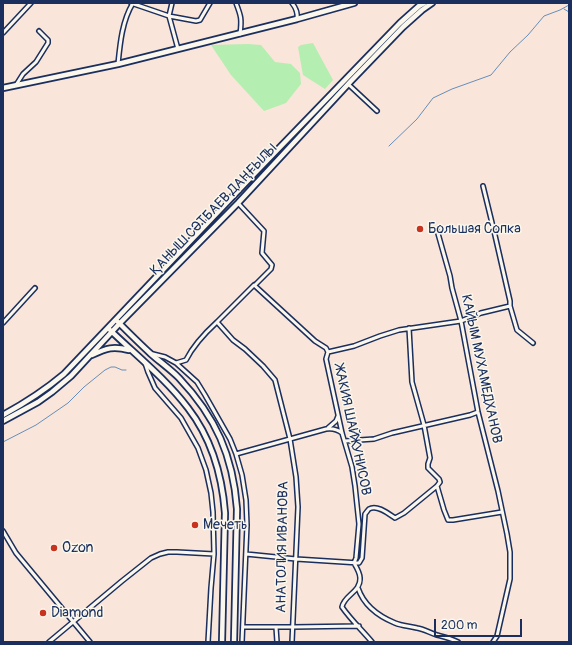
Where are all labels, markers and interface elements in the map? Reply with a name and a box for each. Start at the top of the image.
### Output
street label: ҚАНЫШ СӘТБАЕВ ДАҢҒЫЛЫ [147,141,281,279]
place label: Большая Сопка [428,221,521,237]
marker: Большая Сопка [415,224,425,234]
street label: КАЙЫМ МУХАМЕДХАНОВ [457,293,505,445]
street label: ЖАКИЯ ШАЙЖУНИСОВ [330,363,374,497]
street label: АНАТОЛИЯ ИВАНОВА [273,481,293,613]
place label: Мечеть [203,517,247,533]
marker: Мечеть [190,520,200,530]
place label: Ozon [62,540,93,556]
marker: Ozon [49,543,59,553]
place label: Diamond [51,605,103,621]
marker: Diamond [38,608,48,618]
scale bar [436,611,524,637]
text: 200 m [441,618,477,633]

